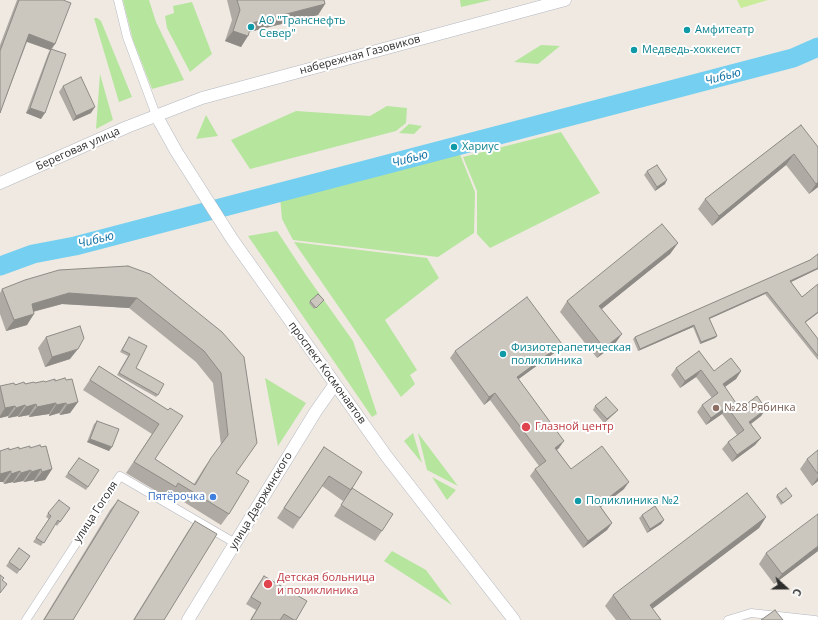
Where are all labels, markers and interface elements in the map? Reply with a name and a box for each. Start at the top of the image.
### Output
place label: АО "Транснефть Север" [259,14,346,40]
marker: АО "Транснефть Север" [246,22,256,32]
place label: Амфитеатр [695,23,754,37]
marker: Амфитеатр [682,25,692,35]
street label: набережная Газовиков [298,33,422,77]
place label: Медведь-хоккеист [642,43,741,57]
marker: Медведь-хоккеист [629,45,639,55]
water label: Чибью [703,65,743,89]
street label: Береговая улица [34,125,122,173]
place label: Хариус [462,140,499,154]
marker: Хариус [449,142,459,152]
water label: Чибью [390,147,430,171]
water label: Чибью [76,229,116,251]
street label: проспект Космонавтов [286,319,368,427]
place label: Физиотерапетическая поликлиника [511,341,631,367]
marker: Физиотерапетическая поликлиника [498,349,508,359]
place label: №28 Рябинка [724,401,796,415]
marker: №28 Рябинка [711,403,721,413]
place label: Глазной центр [535,420,614,434]
marker: Глазной центр [520,421,532,433]
street label: улица Дзержинского [227,450,295,552]
street label: улица Гоголя [71,479,121,545]
place label: Пятёрочка [148,490,205,504]
marker: Пятёрочка [208,492,218,502]
place label: Поликлиника №2 [586,494,679,508]
marker: Поликлиника №2 [573,496,583,506]
north arrow [766,568,806,608]
place label: Детская больница и поликлиника [277,571,375,597]
marker: Детская больница и поликлиника [262,578,274,590]
text: С [789,587,806,598]

